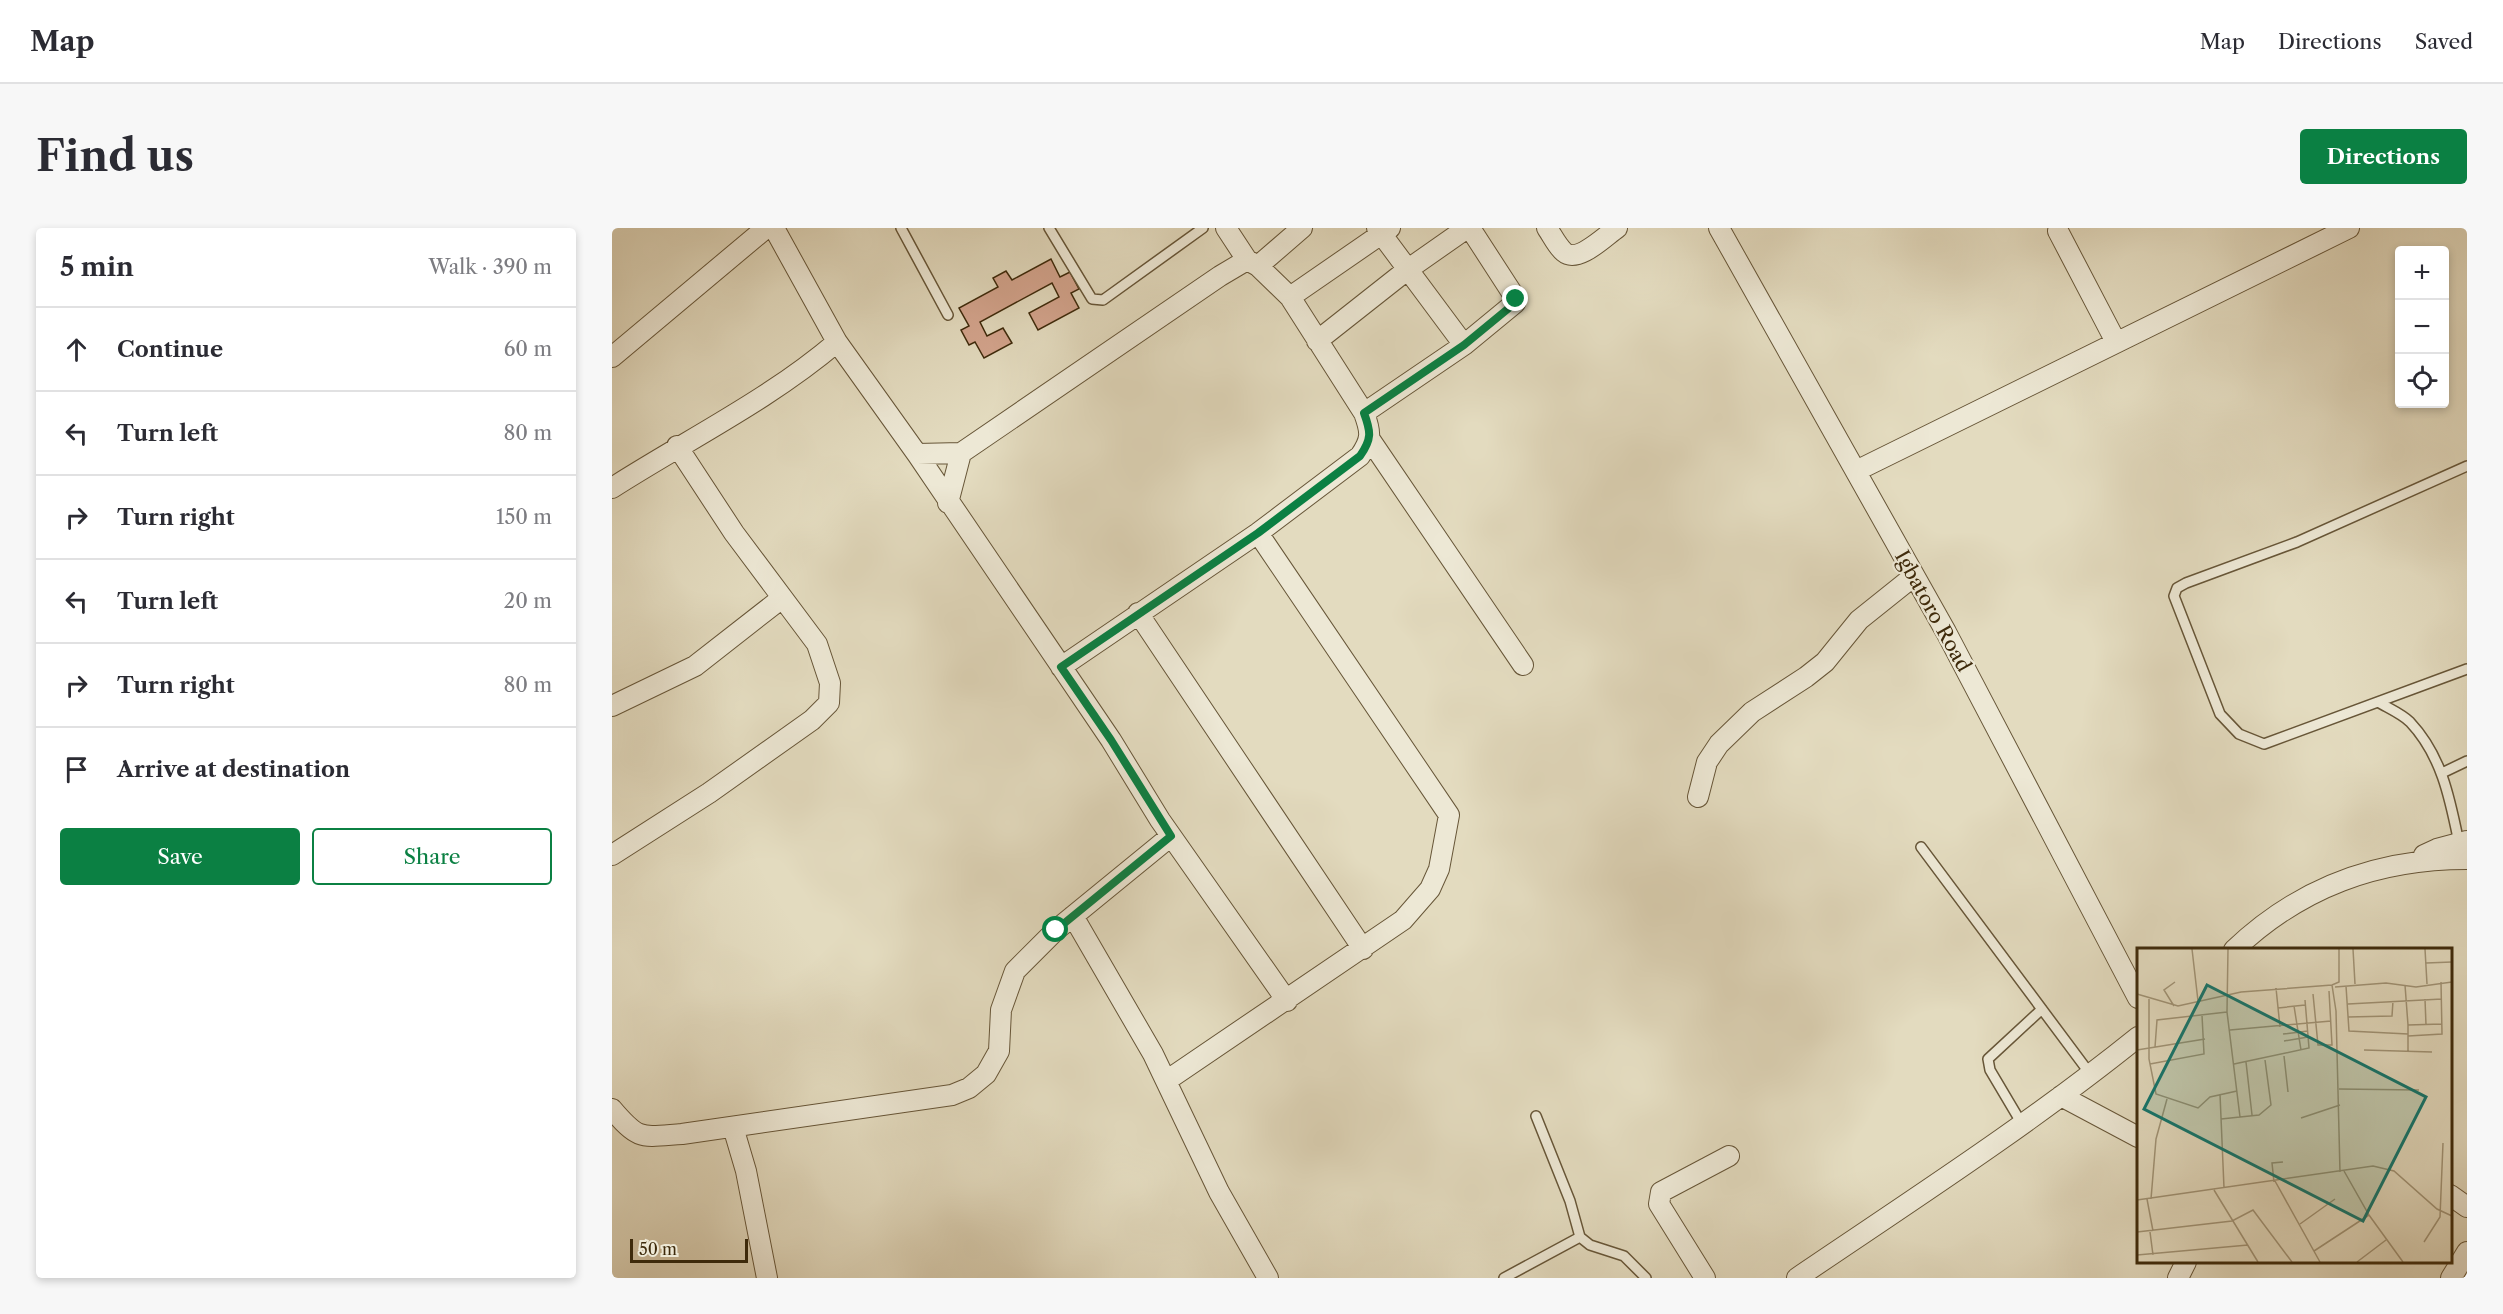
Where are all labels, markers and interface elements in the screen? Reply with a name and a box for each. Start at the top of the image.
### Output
text: Map [30,24,94,58]
text: Map [2200,29,2245,54]
text: Directions [2278,29,2382,54]
text: Saved [2415,29,2473,54]
button: Directions [2300,129,2467,184]
text: Find us [36,130,194,182]
map controls [2395,246,2449,408]
button: + [2395,246,2449,300]
text: 5 min [60,251,134,283]
text: Walk · 390 m [429,255,552,279]
route end [1502,285,1528,311]
button: − [2395,300,2449,354]
icon: ahead [60,333,93,366]
text: Continue [117,336,223,363]
text: 60 m [504,337,552,361]
button: locate [2395,354,2449,408]
icon: left [60,417,93,450]
text: Turn left [117,420,218,447]
text: 80 m [504,421,552,445]
icon: right [60,501,93,534]
text: Turn right [117,504,235,531]
text: 150 m [496,505,552,529]
street label: Igbatoro Road [1890,546,1976,676]
icon: left [60,585,93,618]
text: Turn left [117,588,218,615]
text: 20 m [504,589,552,613]
icon: right [60,669,93,702]
text: Turn right [117,672,235,699]
text: 80 m [504,673,552,697]
icon: arrive [60,753,93,786]
text: Arrive at destination [117,756,350,783]
button: Save [60,828,300,885]
button: Share [312,828,552,885]
route start [1042,916,1068,942]
inset map [2137,948,2452,1263]
scale bar [630,1236,748,1264]
text: 50 m [639,1239,677,1259]

